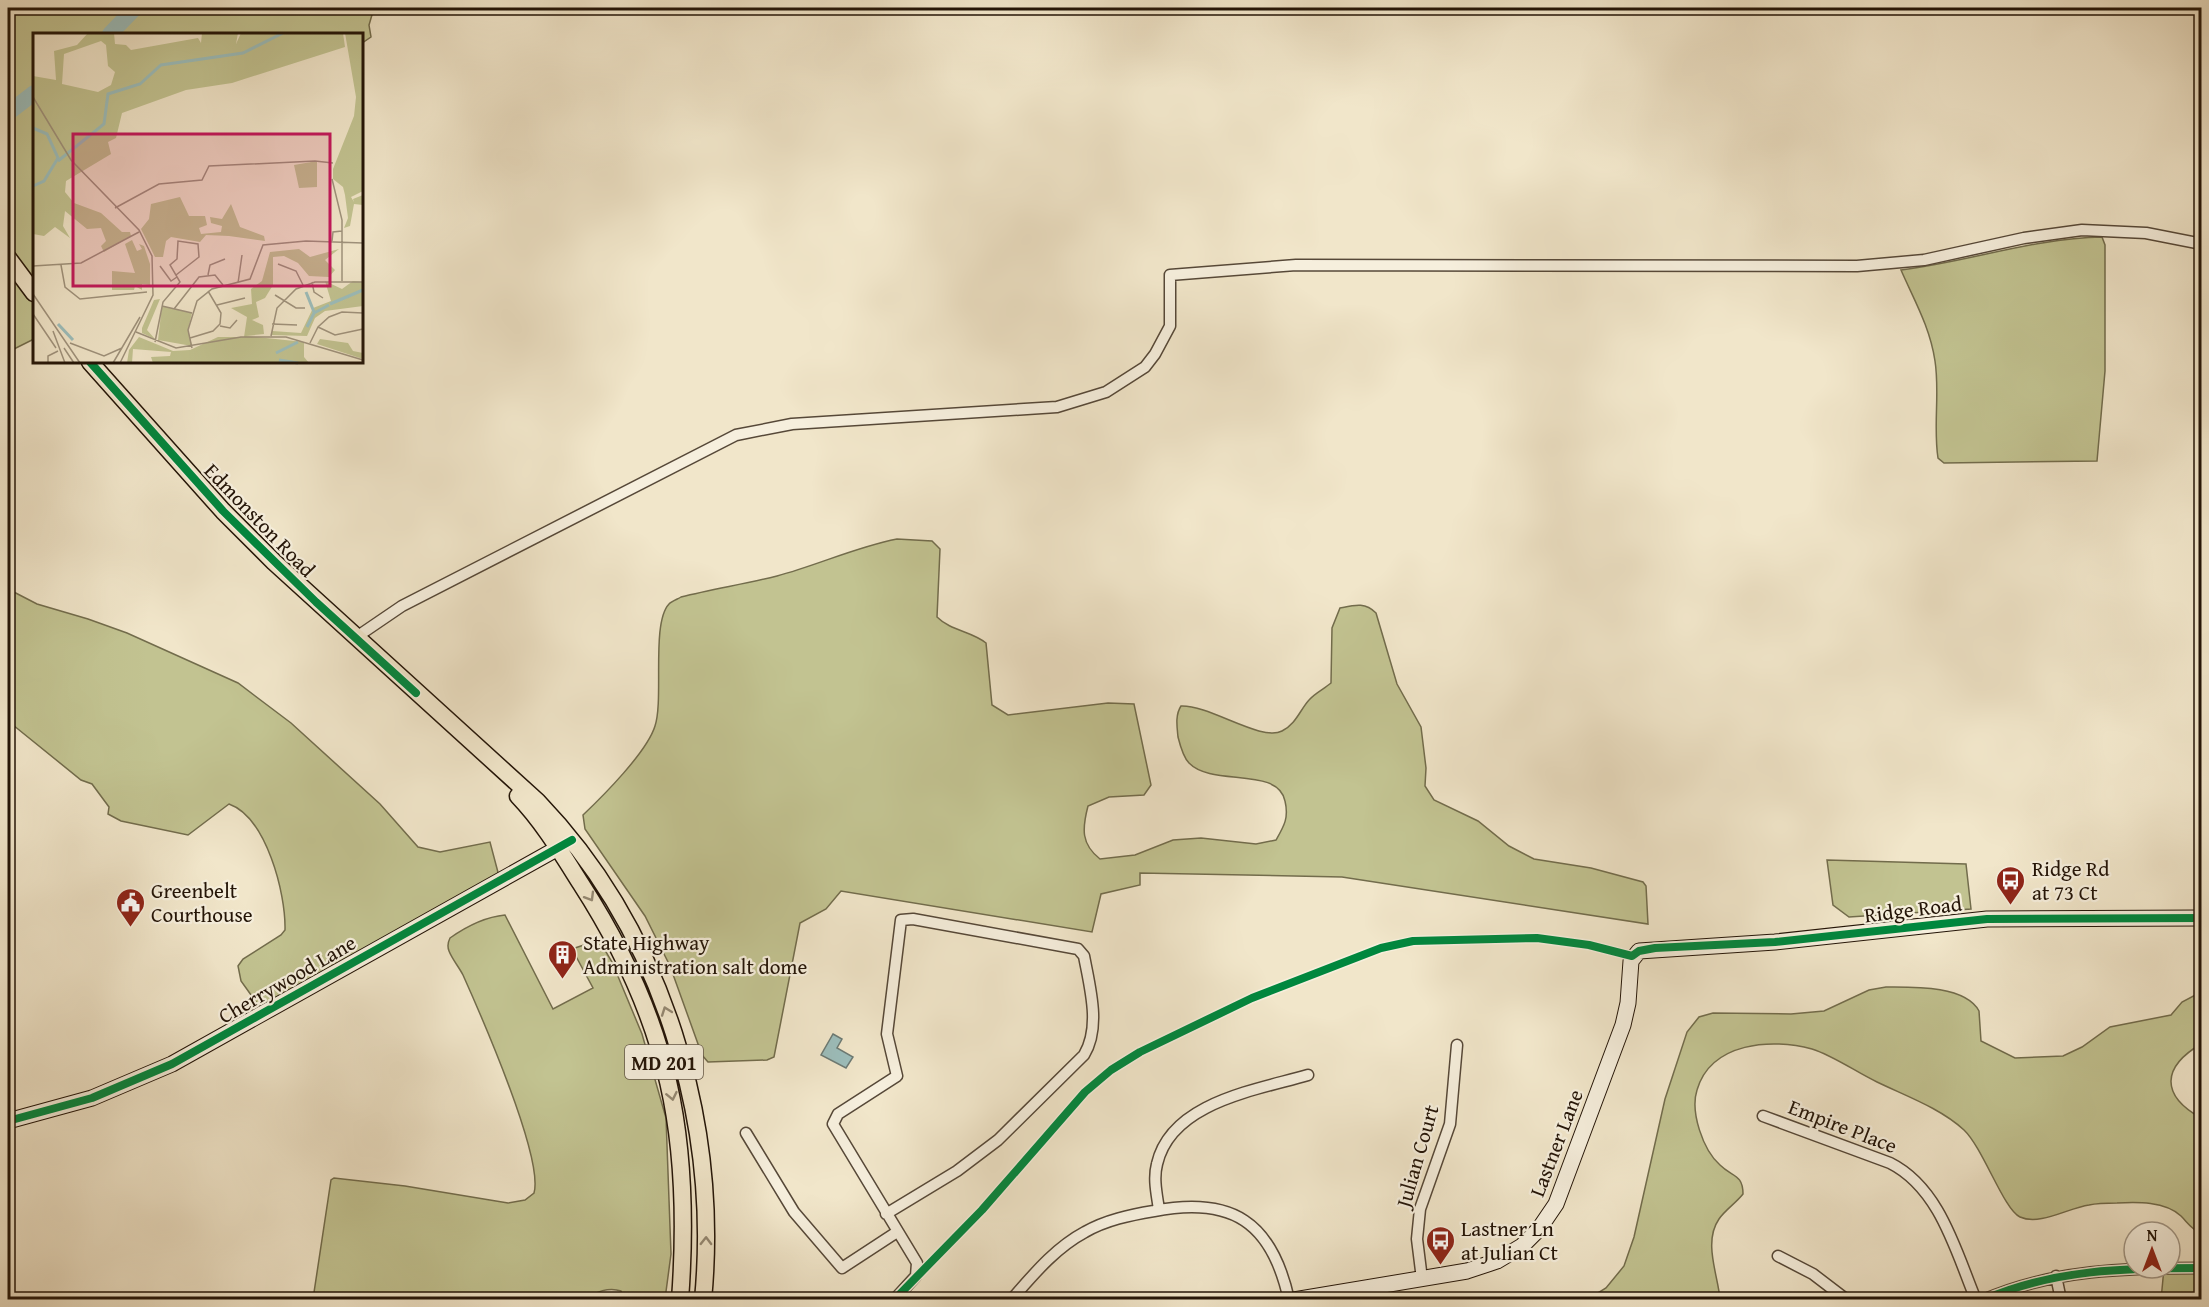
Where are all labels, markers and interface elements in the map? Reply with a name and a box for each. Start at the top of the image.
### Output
inset map [33,33,363,363]
street label: Edmonston Road [197,456,323,585]
place label: Ridge Rd at 73 Ct [2032,853,2110,908]
bus stop icon: Ridge Rd at 73 Ct [1995,864,2027,906]
place label: Greenbelt Courthouse [151,875,253,930]
public building icon: Greenbelt Courthouse [114,886,146,928]
street label: Ridge Road [1862,888,1964,930]
one-way arrow [582,891,594,901]
street label: Cherrywood Lane [212,927,362,1031]
place label: State Highway Administration salt dome [583,927,808,982]
building icon: State Highway Administration salt dome [546,938,578,980]
one-way arrow [661,1007,673,1018]
road number: MD 201 [625,1045,703,1079]
street label: Lastner Lane [1521,1085,1591,1201]
one-way arrow [665,1090,678,1100]
street label: Empire Place [1784,1091,1902,1161]
street label: Julian Court [1387,1100,1447,1214]
place label: Lastner Ln at Julian Ct [1461,1213,1558,1268]
north arrow [2122,1220,2182,1280]
text: N [2147,1223,2158,1247]
bus stop icon: Lastner Ln at Julian Ct [1424,1224,1456,1266]
one-way arrow [700,1237,713,1246]

